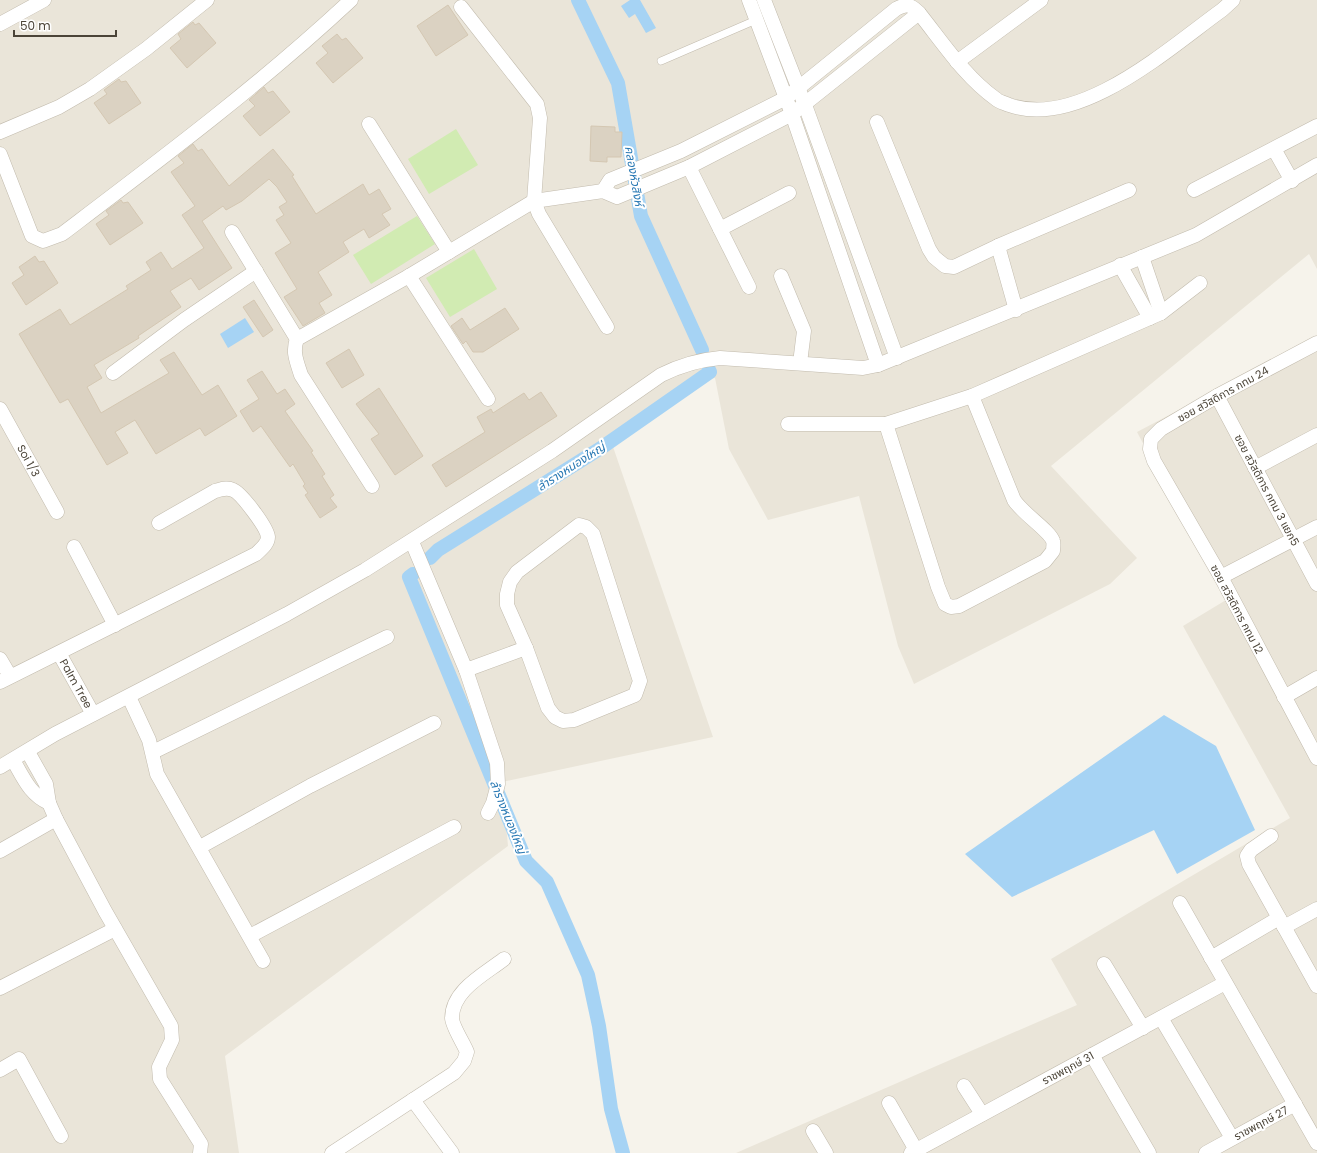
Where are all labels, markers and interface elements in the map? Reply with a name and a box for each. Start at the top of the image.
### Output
scale bar [14,12,116,38]
text: 50 m [20,17,51,34]
water label: คลองหัวสิงห์ [621,144,649,210]
street label: ซอย สวัสดิการ กทม 24 [1174,362,1272,426]
street label: ซอย สวัสดิการ กทม 3 แยก5 [1231,431,1303,549]
water label: ลำรางหนองใหญ่ [533,437,610,495]
street label: Soi 1/3 [13,442,44,480]
street label: ซอย สวัสดิการ กทม 12 [1207,562,1267,656]
street label: Palm Tree [56,656,96,711]
water label: ลำรางหนองใหญ่ [486,777,532,858]
street label: ราชพฤกษ์ 31 [1039,1048,1097,1088]
street label: ราชพฤกษ์ 27 [1231,1102,1291,1144]

